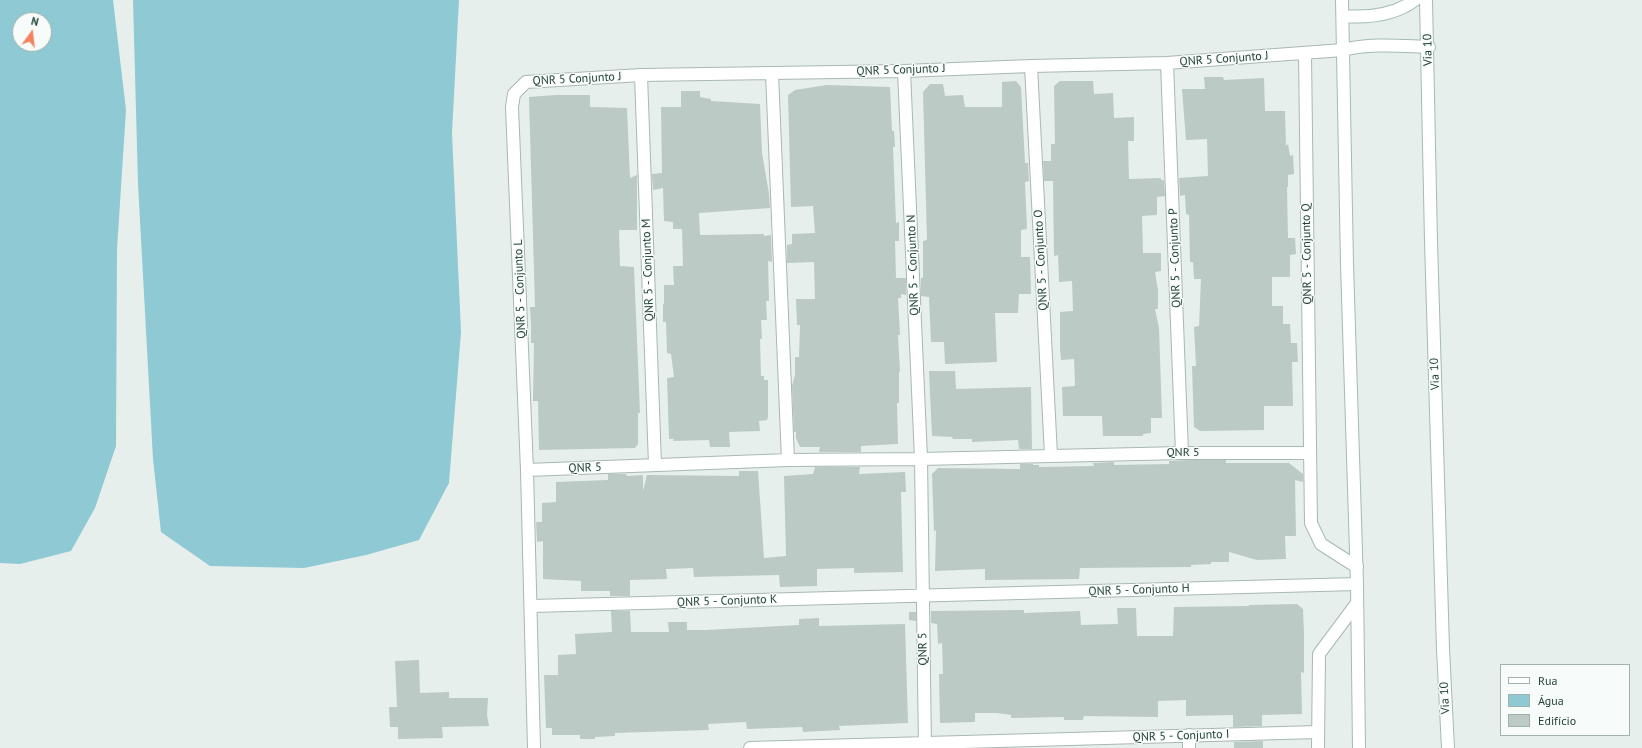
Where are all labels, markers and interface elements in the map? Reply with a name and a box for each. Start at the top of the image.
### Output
north arrow [12,12,52,52]
text: N [30,14,40,29]
street label: Via 10 [1421,34,1435,66]
street label: QNR 5 Conjunto J [1179,49,1269,69]
street label: QNR 5 Conjunto J [856,61,946,79]
street label: QNR 5 Conjunto J [532,69,622,89]
street label: QNR 5 - Conjunto Q [1299,203,1315,305]
street label: QNR 5 - Conjunto P [1166,208,1184,308]
street label: QNR 5 - Conjunto O [1031,209,1051,311]
street label: QNR 5 - Conjunto N [904,214,922,316]
street label: QNR 5 - Conjunto M [639,218,657,322]
street label: QNR 5 - Conjunto L [511,239,529,339]
street label: Via 10 [1427,358,1443,390]
street label: QNR 5 [1166,446,1200,460]
street label: QNR 5 [568,460,602,476]
street label: QNR 5 - Conjunto H [1088,581,1190,599]
street label: QNR 5 - Conjunto K [677,592,777,610]
street label: QNR 5 [916,632,930,666]
legend [1500,664,1630,736]
text: Rua [1538,673,1557,688]
street label: Via 10 [1437,682,1453,714]
text: Água [1538,693,1564,708]
text: Edifício [1538,713,1576,728]
street label: QNR 5 - Conjunto I [1132,727,1230,745]

